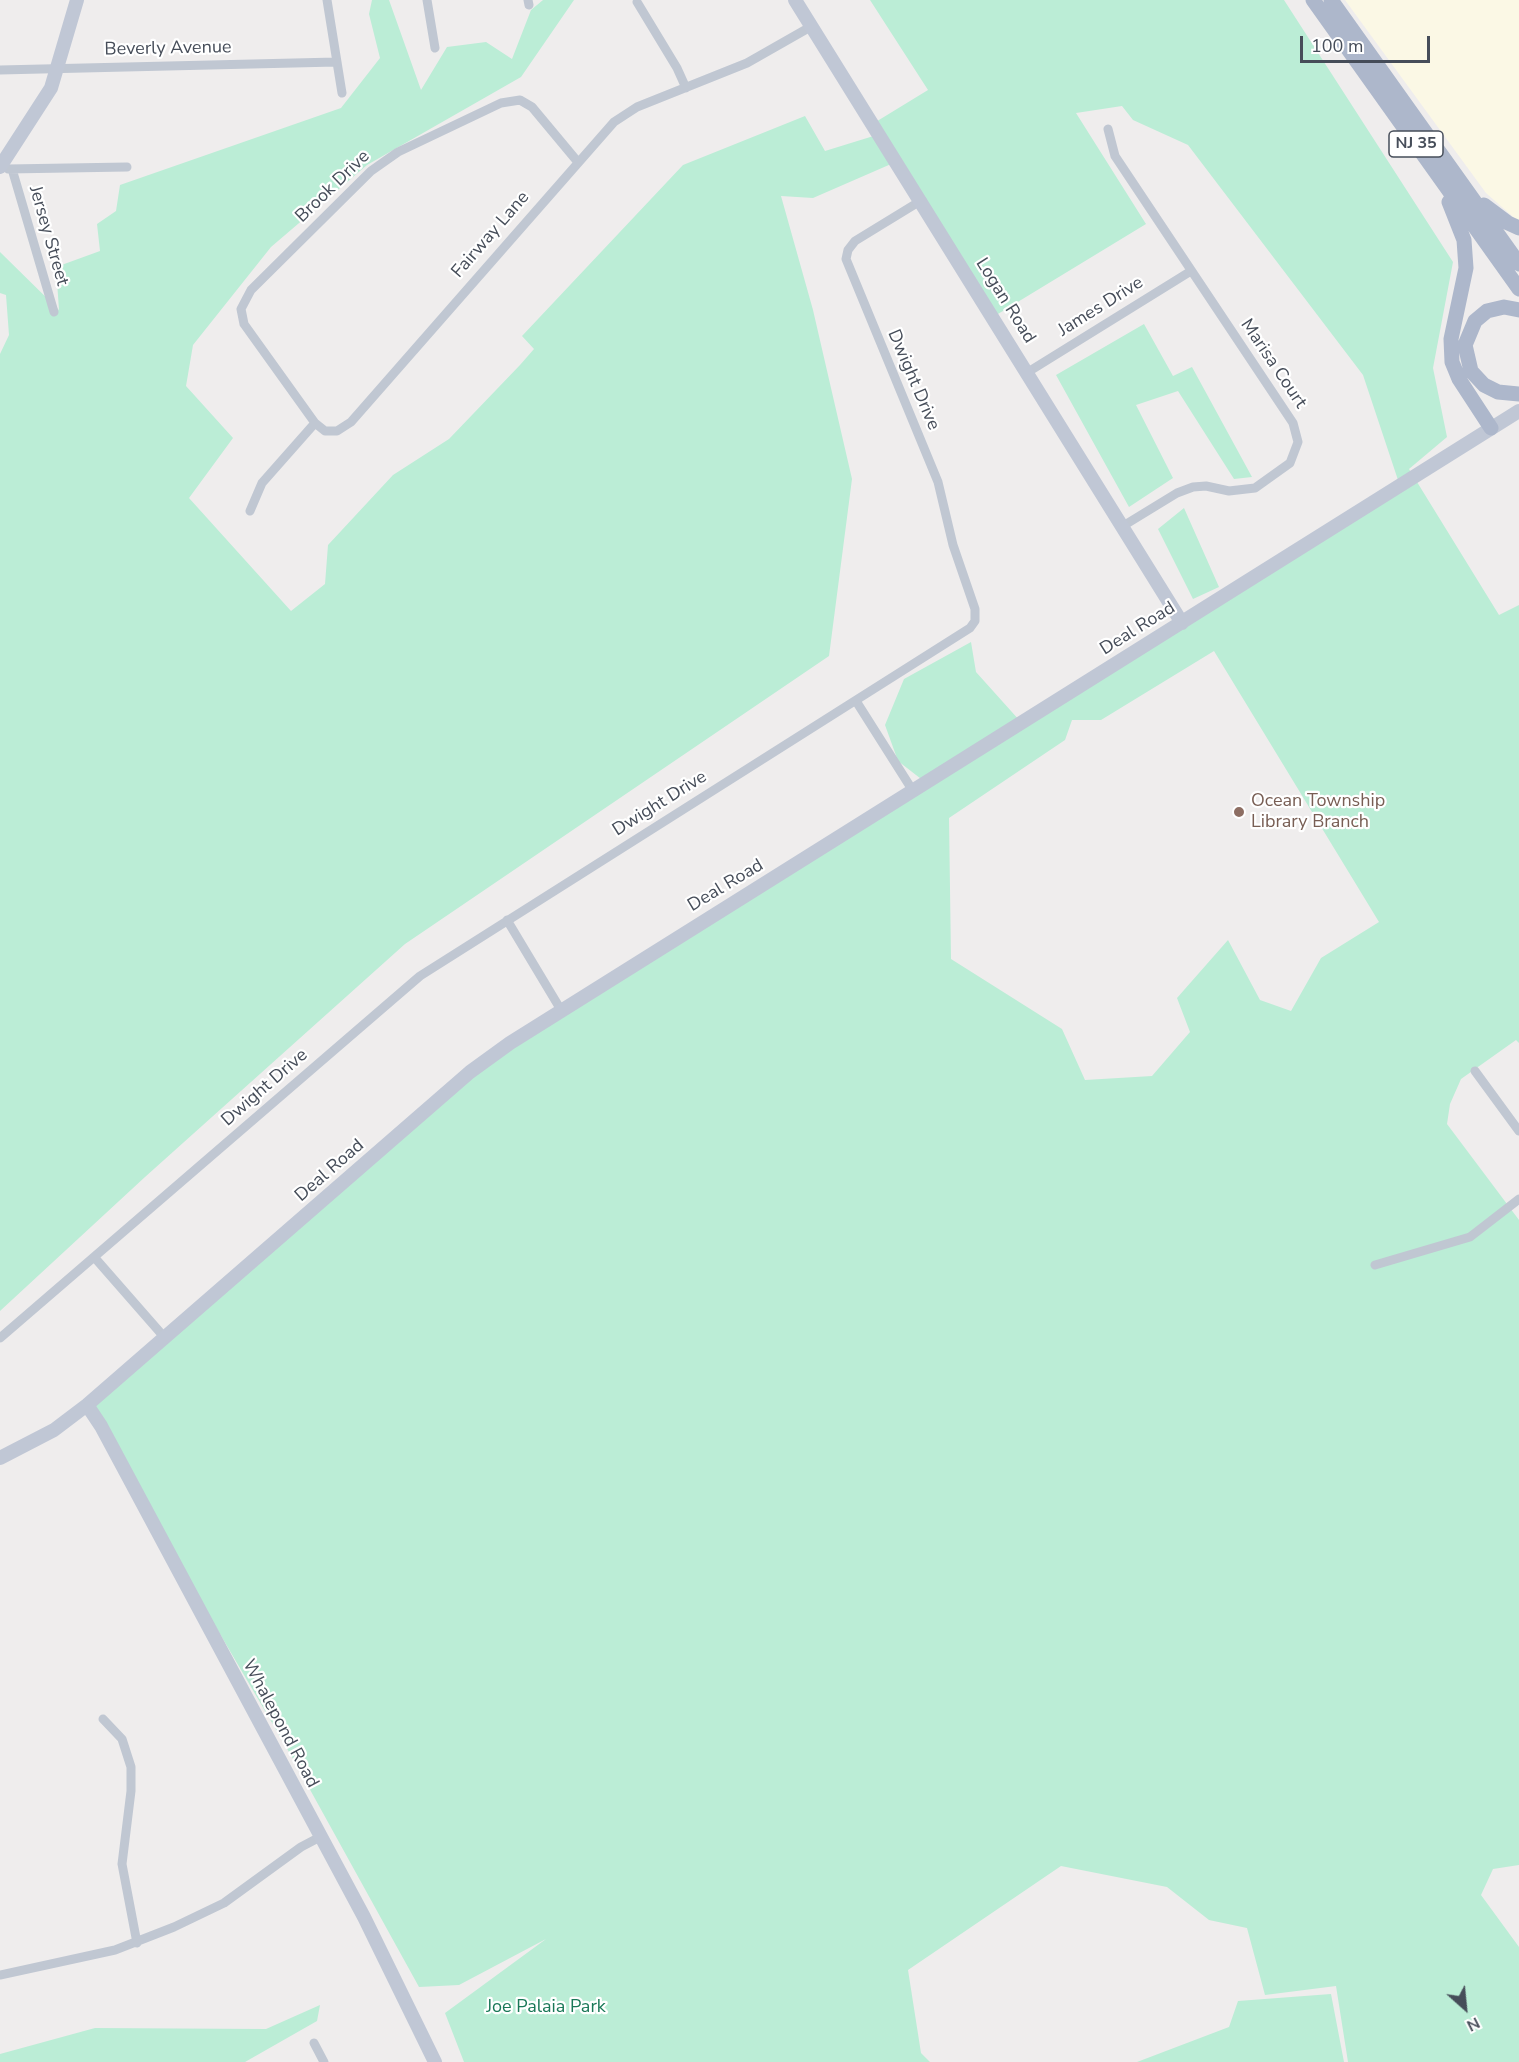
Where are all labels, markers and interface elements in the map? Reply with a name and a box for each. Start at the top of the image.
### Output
scale bar [1303,24,1434,62]
text: 100 m [1311,34,1363,58]
street label: Beverly Avenue [104,37,232,61]
road number: NJ 35 [1389,131,1443,157]
street label: Brook Drive [291,146,375,228]
street label: Jersey Street [23,184,73,288]
street label: Fairway Lane [448,187,534,283]
street label: Logan Road [970,254,1040,348]
street label: James Drive [1054,272,1148,342]
street label: Marisa Court [1235,315,1311,413]
street label: Dwight Drive [882,327,944,433]
street label: Deal Road [1097,598,1179,660]
street label: Dwight Drive [609,766,711,842]
place label: Ocean Township Library Branch [1251,791,1385,834]
marker: Ocean Township Library Branch [1232,805,1246,819]
street label: Deal Road [684,855,768,917]
street label: Dwight Drive [218,1045,312,1131]
street label: Deal Road [291,1135,369,1207]
street label: Whalepond Road [237,1656,323,1792]
north arrow [1435,1978,1495,2038]
park label: Joe Palaia Park [486,1997,606,2019]
text: N [1463,2012,1483,2037]

